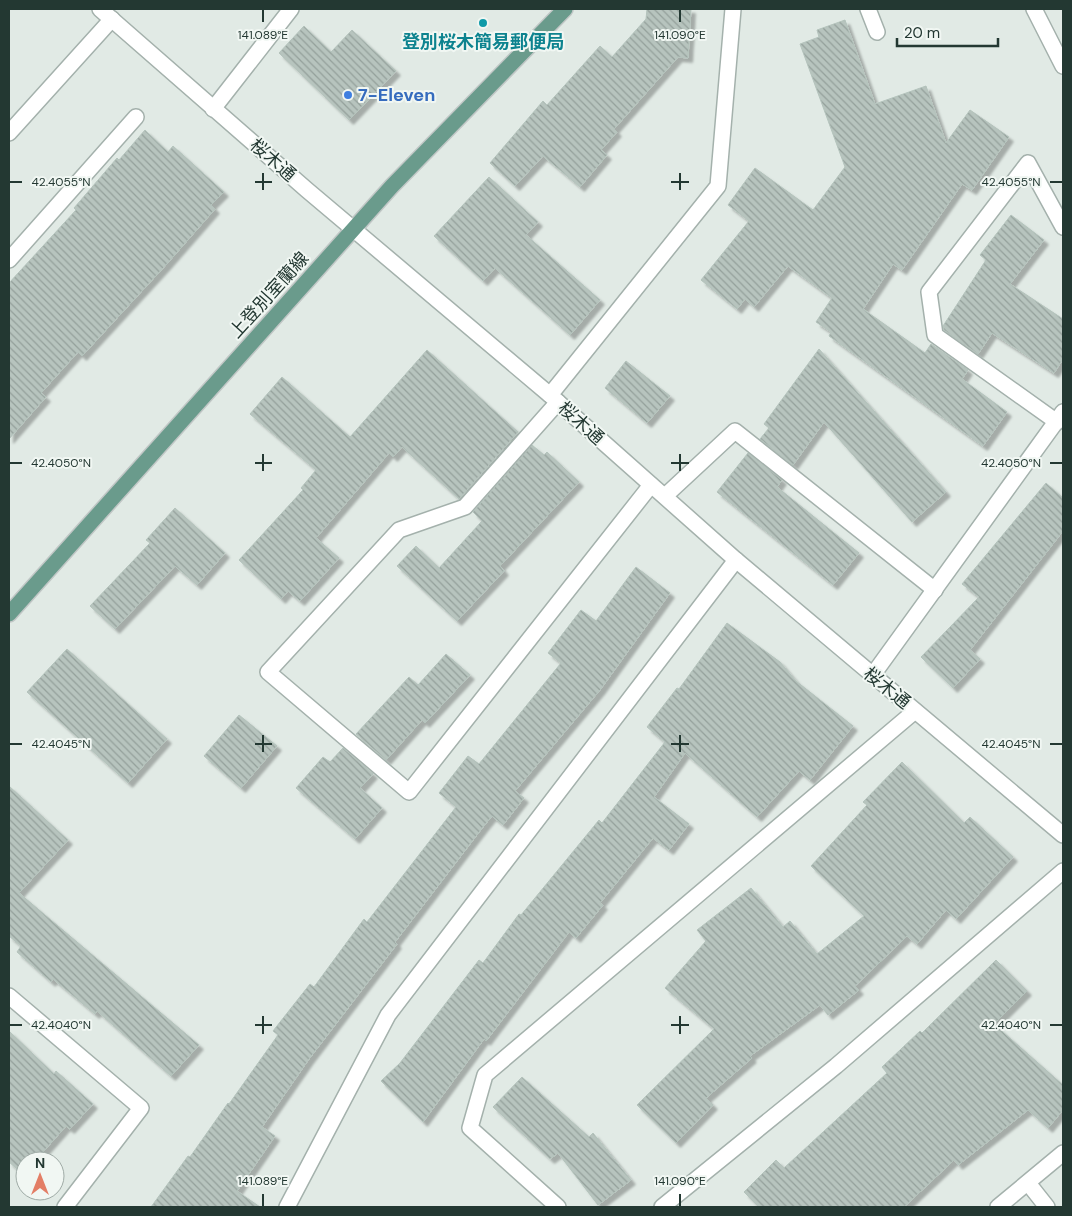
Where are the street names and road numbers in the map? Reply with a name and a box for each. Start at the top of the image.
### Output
street label: 桜木通 [245,133,301,187]
street label: 上登別室蘭線 [224,247,314,343]
street label: 桜木通 [553,396,609,450]
street label: 桜木通 [858,662,916,714]

